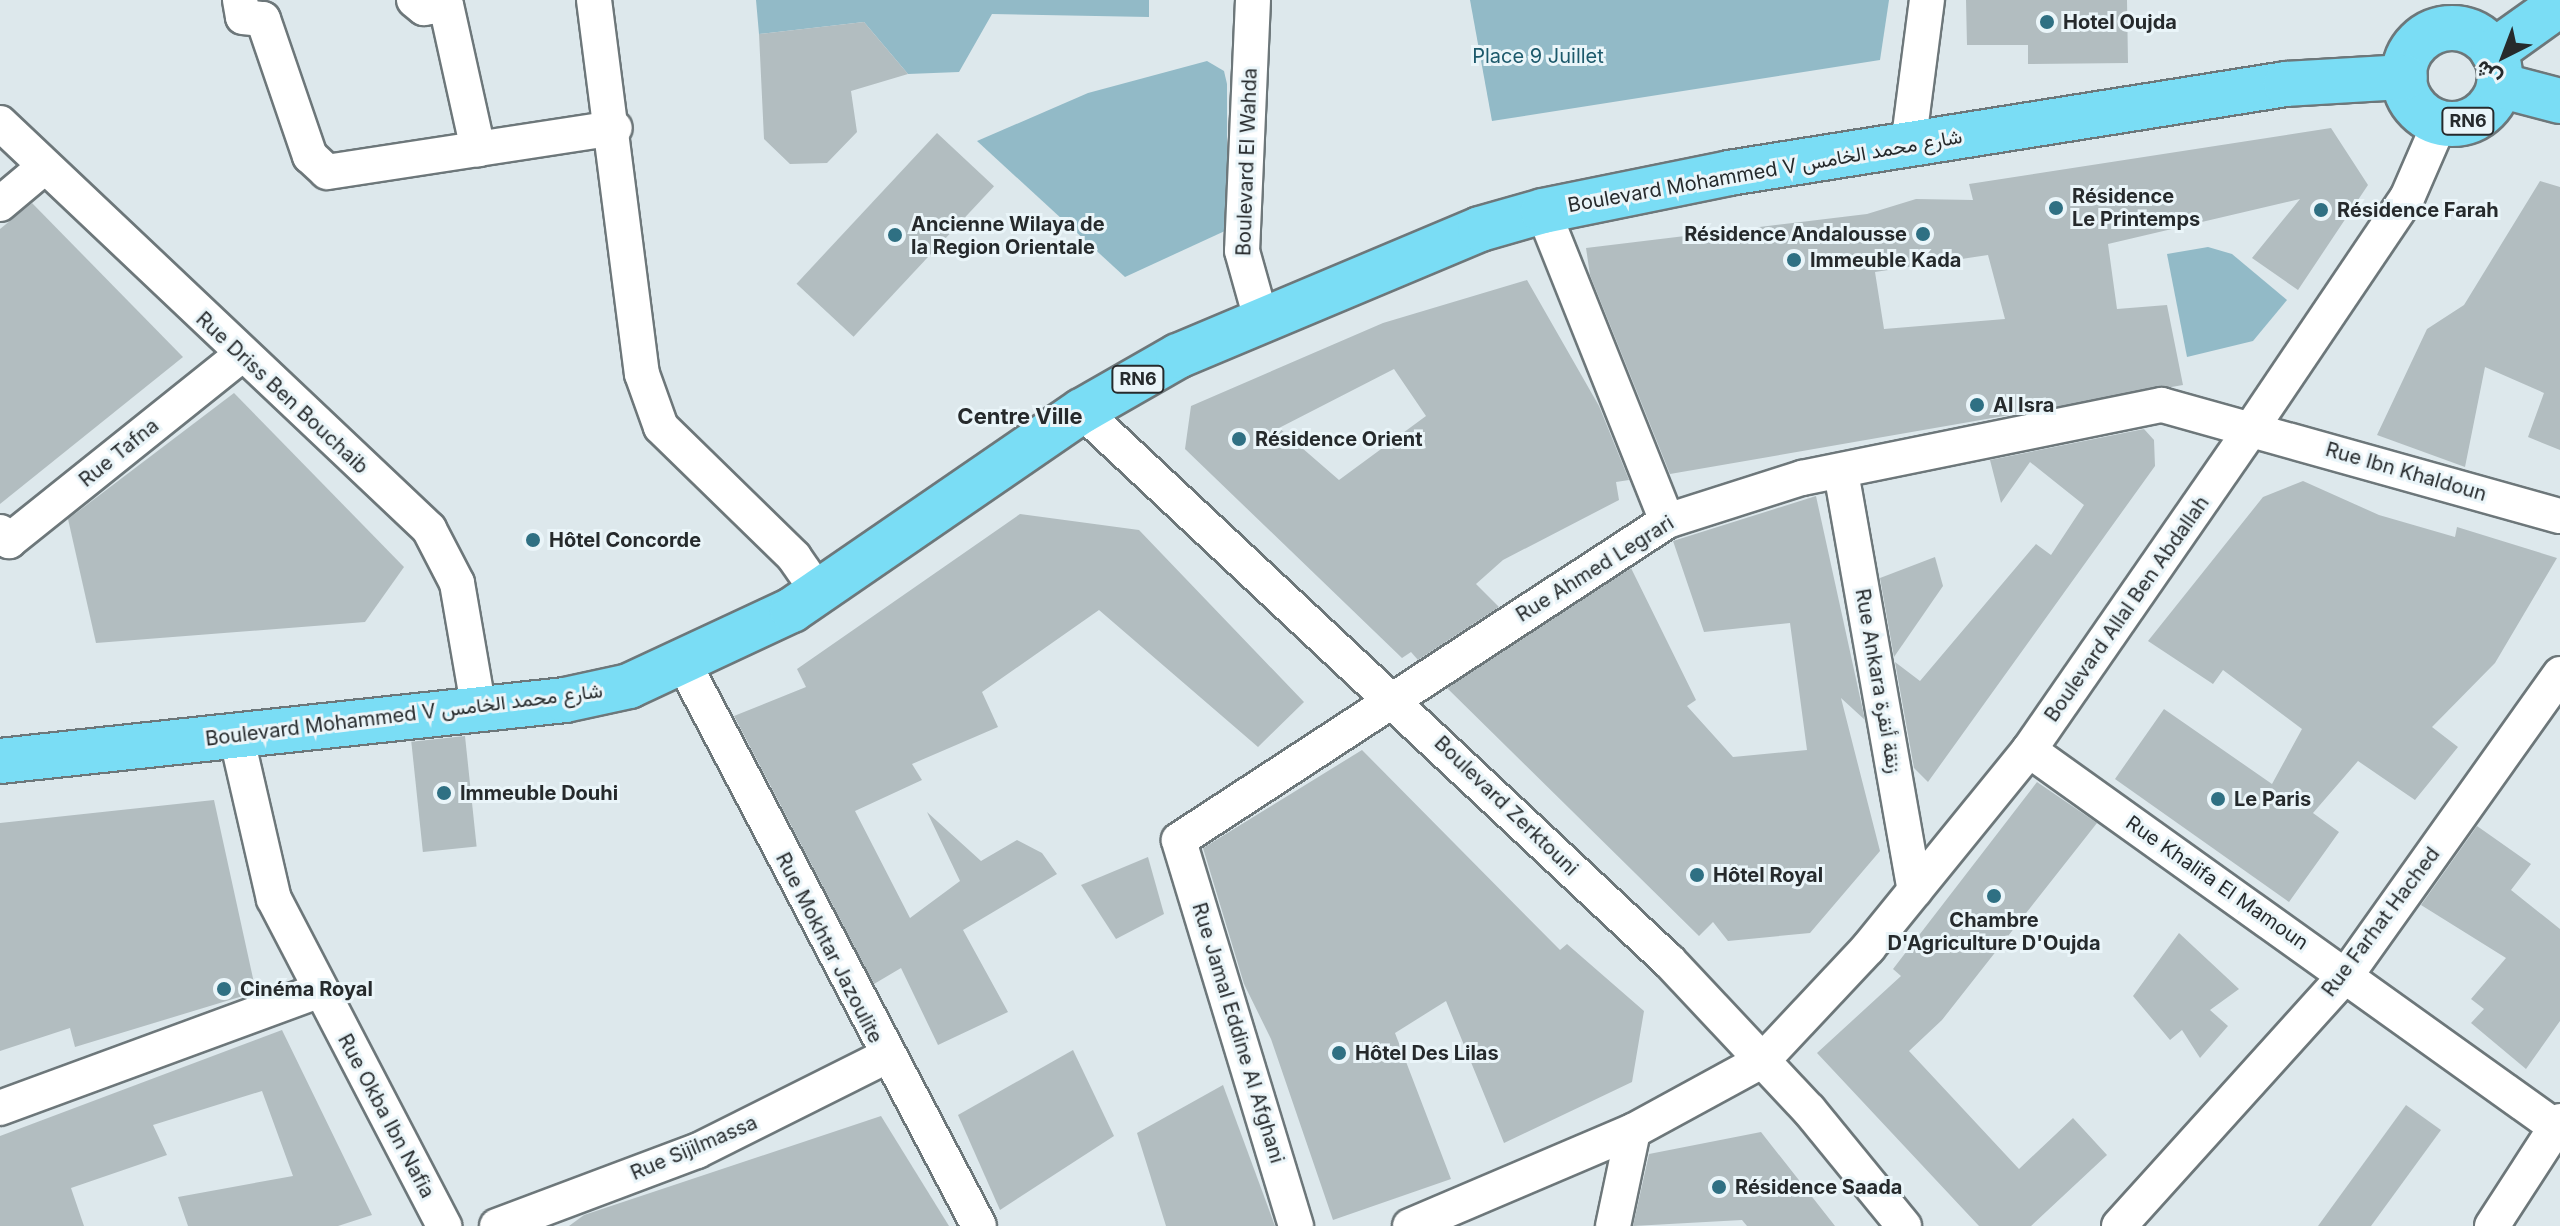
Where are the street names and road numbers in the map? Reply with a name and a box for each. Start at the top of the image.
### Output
street label: Boulevard El Wahda [1232,68,1262,256]
road number: RN6 [2440,107,2496,135]
street label: Boulevard Mohammed V شارع محمد الخامس [1566,124,1964,218]
street label: Rue Driss Ben Bouchaib [191,307,373,479]
road number: RN6 [1110,365,1166,393]
street label: Rue Tafna [74,414,164,492]
street label: Rue Ibn Khaldoun [2323,438,2489,506]
street label: Boulevard Allal Ben Abdallah [2040,491,2214,727]
street label: Rue Ahmed Legrari [1512,511,1678,627]
street label: Rue Ankara زنقة أنقرة [1850,587,1906,775]
street label: Boulevard Mohammed V شارع محمد الخامس [204,679,604,751]
street label: Boulevard Zerktouni [1429,731,1583,881]
street label: Rue Khalifa El Mamoun [2121,811,2313,955]
street label: Rue Farhat Hached [2317,843,2445,1001]
street label: Rue Mokhtar Jazoulite [770,849,888,1047]
street label: Rue Jamal Eddine Al Afghani [1187,900,1289,1166]
street label: Rue Okba Ibn Nafia [333,1030,439,1202]
street label: Rue Sijilmassa [627,1111,761,1185]

